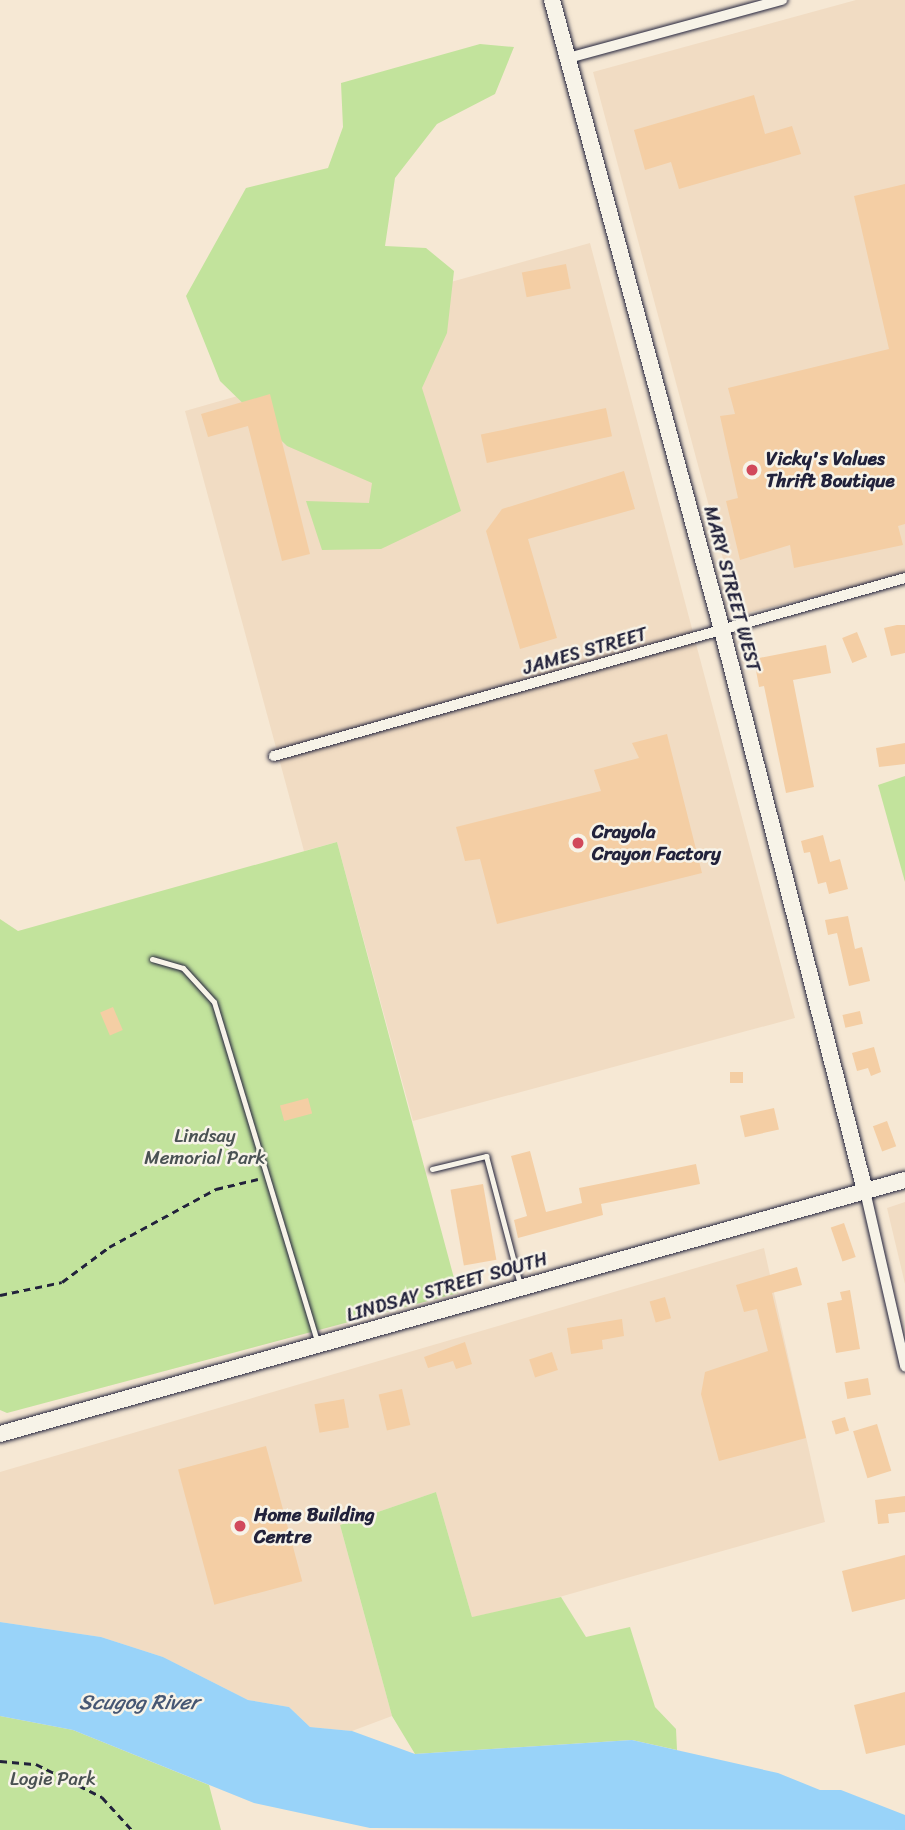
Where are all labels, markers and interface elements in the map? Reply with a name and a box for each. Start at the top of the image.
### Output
place label: Vicky's Values Thrift Boutique [766,448,895,492]
marker: Vicky's Values Thrift Boutique [744,462,760,478]
street label: MARY STREET WEST [699,503,765,675]
street label: JAMES STREET [520,622,650,680]
place label: Crayola Crayon Factory [592,821,721,865]
marker: Crayola Crayon Factory [570,835,586,851]
park label: Lindsay Memorial Park [144,1125,266,1169]
street label: LINDSAY STREET SOUTH [342,1247,552,1327]
place label: Home Building Centre [254,1504,374,1548]
marker: Home Building Centre [232,1518,248,1534]
water label: Scugog River [79,1689,199,1715]
park label: Logie Park [10,1768,96,1790]

